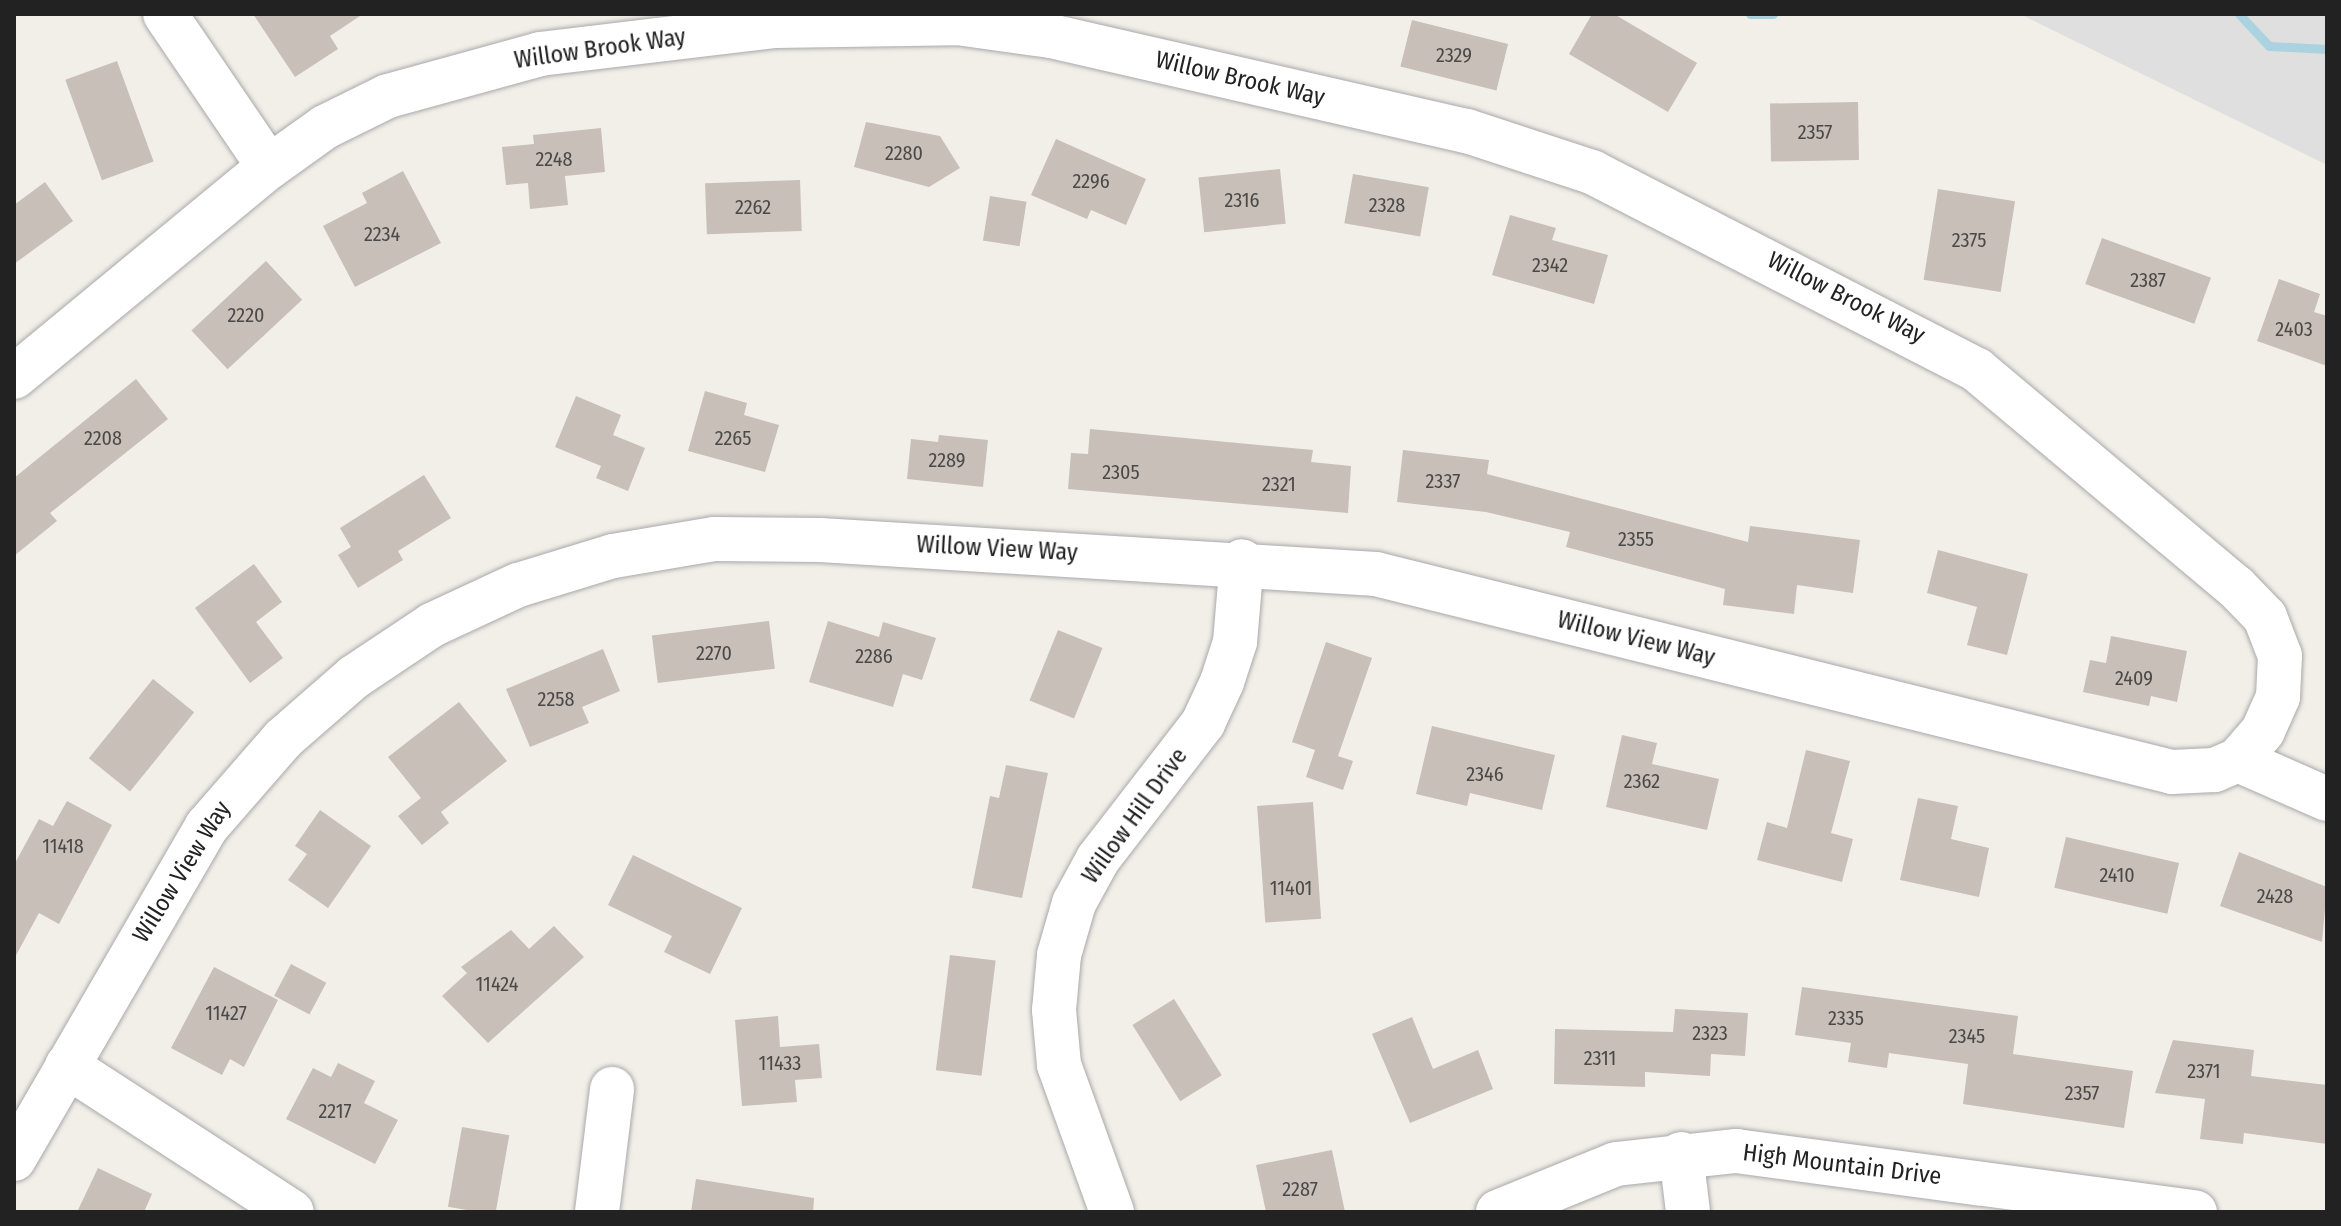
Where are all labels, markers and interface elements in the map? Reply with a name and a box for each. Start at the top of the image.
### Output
street label: Willow Brook Way [512,23,688,75]
house number: 2329 [1436,43,1472,67]
street label: Willow Brook Way [1153,46,1327,112]
house number: 2357 [1798,120,1832,144]
house number: 2280 [885,141,923,165]
house number: 2248 [536,147,572,171]
house number: 2296 [1072,169,1110,193]
house number: 2316 [1224,188,1260,212]
house number: 2328 [1369,193,1405,217]
house number: 2262 [735,195,771,219]
house number: 2234 [364,222,400,246]
house number: 2375 [1952,228,1986,252]
street label: Willow Brook Way [1762,246,1930,350]
house number: 2342 [1532,253,1568,277]
house number: 2387 [2130,268,2166,292]
house number: 2220 [228,303,264,327]
house number: 2403 [2275,317,2313,341]
house number: 2208 [84,426,122,450]
house number: 2265 [715,426,751,450]
house number: 2289 [928,448,966,472]
house number: 2305 [1102,460,1140,484]
house number: 2337 [1426,469,1460,493]
house number: 2321 [1262,472,1296,496]
house number: 2355 [1618,527,1654,551]
street label: Willow View Way [916,530,1078,568]
street label: Willow View Way [1554,606,1718,672]
house number: 2270 [696,641,732,665]
house number: 2286 [855,644,893,668]
house number: 2409 [2115,666,2153,690]
house number: 2258 [538,687,574,711]
street label: Willow Hill Drive [1076,743,1194,889]
house number: 2346 [1466,762,1504,786]
house number: 2362 [1624,769,1660,793]
street label: Willow View Way [127,796,237,948]
house number: 11418 [42,834,84,858]
house number: 2410 [2099,863,2135,887]
house number: 11401 [1270,876,1312,900]
house number: 2428 [2257,884,2293,908]
house number: 11424 [476,972,518,996]
house number: 11427 [205,1001,247,1025]
house number: 2335 [1828,1006,1864,1030]
house number: 2323 [1692,1021,1728,1045]
house number: 2345 [1949,1024,1985,1048]
house number: 2311 [1584,1046,1616,1070]
house number: 11433 [759,1051,801,1075]
house number: 2371 [2187,1059,2221,1083]
house number: 2357 [2065,1081,2099,1105]
house number: 2217 [318,1099,352,1123]
street label: High Mountain Drive [1741,1139,1943,1191]
house number: 2287 [1282,1177,1318,1201]

